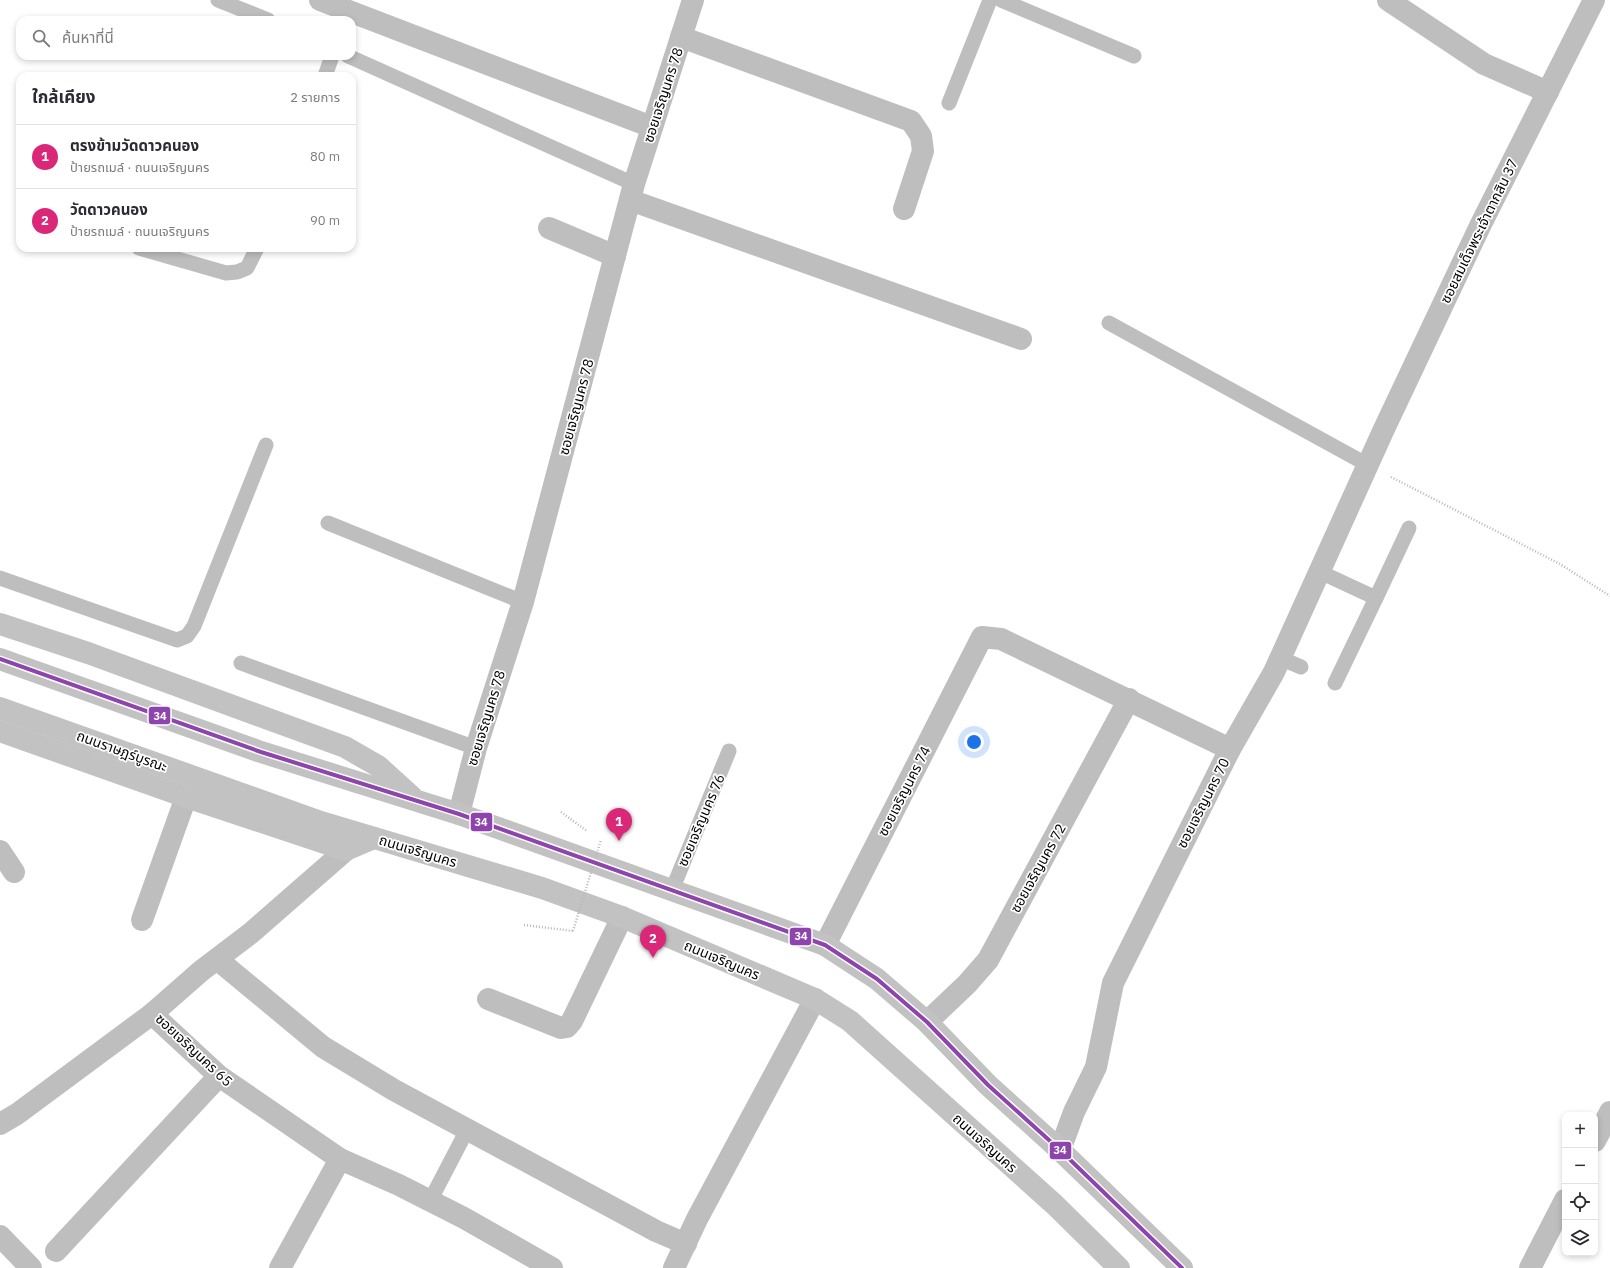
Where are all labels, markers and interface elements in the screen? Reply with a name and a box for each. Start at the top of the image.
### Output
search box [16,16,356,60]
icon: search [30,27,52,49]
text: ค้นหาที่นี่ [62,28,114,47]
street label: ซอยเจริญนคร 78 [639,45,687,145]
text: ใกล้เคียง [32,86,95,108]
text: 2 รายการ [290,89,340,106]
text: ตรงข้ามวัดดาวคนอง [70,136,199,155]
text: 1 [41,148,49,165]
text: 80 m [310,148,340,165]
street label: ซอยสมเด็จพระเจ้าตากสิน 37 [1436,156,1522,306]
text: ป้ายรถเมล์ · ถนนเจริญนคร [70,159,209,176]
text: วัดดาวคนอง [70,200,148,219]
text: 2 [41,212,49,229]
text: 90 m [310,212,340,229]
text: ป้ายรถเมล์ · ถนนเจริญนคร [70,223,209,240]
street label: ซอยเจริญนคร 78 [554,357,598,457]
street label: ซอยเจริญนคร 78 [463,668,509,768]
line badge: 34 [148,706,171,725]
text: 34 [153,709,167,723]
street label: ถนนราษฎร์บูรณะ [74,726,170,776]
your location [964,732,984,752]
street label: ซอยเจริญนคร 74 [874,743,934,839]
street label: ซอยเจริญนคร 70 [1173,755,1233,851]
street label: ซอยเจริญนคร 76 [673,771,729,869]
pin: 1 [606,808,632,841]
line badge: 34 [470,812,493,832]
text: 34 [474,815,488,829]
street label: ซอยเจริญนคร 72 [1006,820,1070,916]
street label: ถนนเจริญนคร [377,831,459,871]
pin: 2 [640,925,666,958]
line badge: 34 [789,927,812,946]
text: 34 [794,929,808,943]
street label: ถนนเจริญนคร [682,936,763,984]
street label: ซอยเจริญนคร 65 [152,1010,236,1090]
street label: ถนนเจริญนคร [949,1109,1021,1177]
map controls [1562,1112,1598,1256]
button: + [1562,1112,1598,1148]
line badge: 34 [1049,1141,1072,1160]
text: 34 [1053,1143,1067,1157]
button: − [1562,1148,1598,1184]
button: locate [1562,1184,1598,1220]
button: layers [1562,1220,1598,1256]

